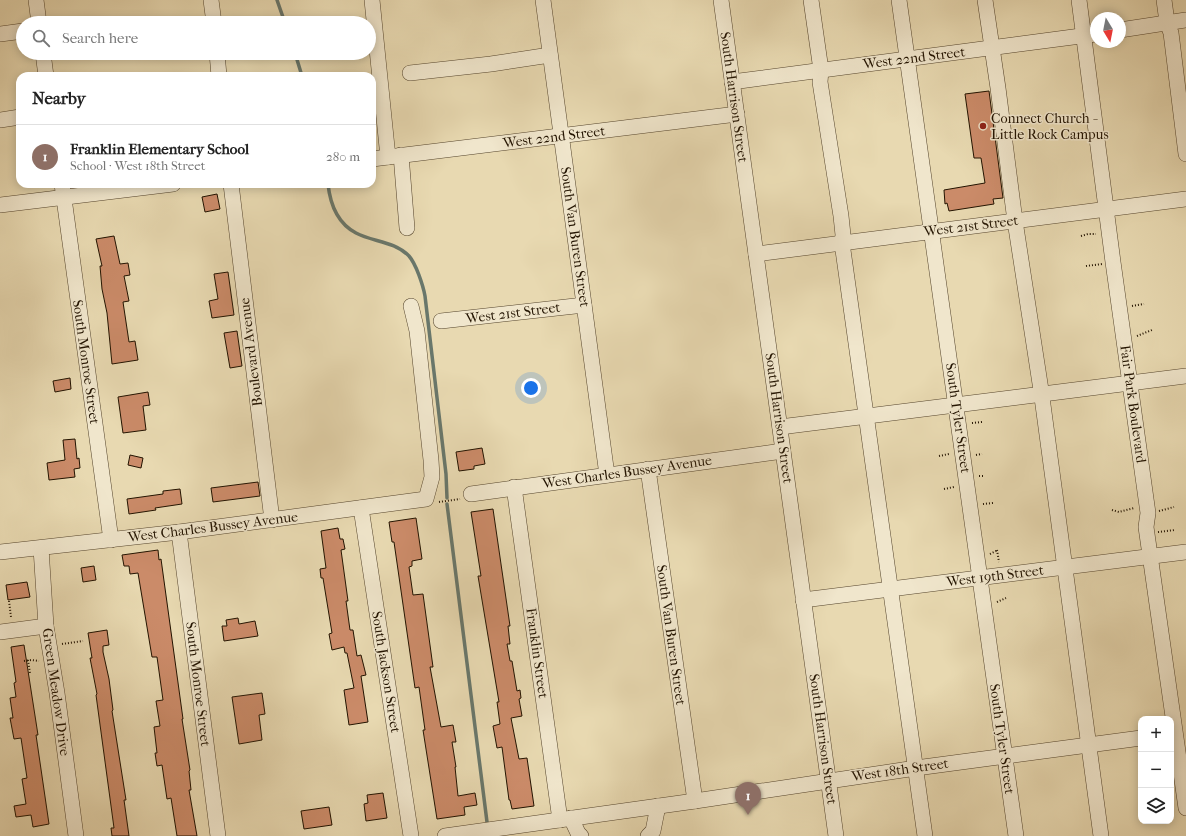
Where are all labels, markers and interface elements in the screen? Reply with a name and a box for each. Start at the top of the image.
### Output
north arrow [1090,12,1126,48]
search box [16,16,376,60]
icon: search [30,27,52,49]
text: Search here [62,29,138,47]
street label: South Harrison Street [716,31,752,163]
street label: West 22nd Street [861,43,966,73]
text: Nearby [32,88,86,108]
place label: Connect Church - Little Rock Campus [991,110,1109,143]
marker: Connect Church - Little Rock Campus [978,121,988,131]
street label: West 22nd Street [501,122,606,152]
text: Franklin Elementary School [70,140,249,158]
text: 1 [43,149,47,164]
text: 280 m [326,149,360,164]
text: School · West 18th Street [70,158,205,173]
street label: South Van Buren Street [557,166,593,308]
street label: West 21st Street [922,212,1019,240]
street label: Boulevard Avenue [236,297,266,407]
street label: South Monroe Street [69,299,103,425]
street label: West 21st Street [464,299,561,327]
street label: Fair Park Boulevard [1116,344,1150,465]
street label: South Harrison Street [761,352,797,484]
street label: South Tyler Street [942,362,974,474]
your location [521,378,541,398]
street label: West Charles Bussey Avenue [540,452,713,492]
street label: West Charles Bussey Avenue [126,508,299,546]
street label: West 19th Street [944,562,1045,591]
street label: South Van Buren Street [653,564,689,706]
street label: Franklin Street [522,607,552,699]
street label: South Jackson Street [368,610,404,734]
street label: South Monroe Street [182,621,214,747]
street label: Green Meadow Drive [39,627,73,757]
street label: South Harrison Street [805,673,841,805]
street label: South Tyler Street [986,683,1018,795]
map controls [1138,716,1174,824]
button: + [1138,716,1174,752]
button: − [1138,752,1174,788]
street label: West 18th Street [849,755,950,785]
pin: 1 [735,782,761,815]
button: layers [1138,788,1174,824]

